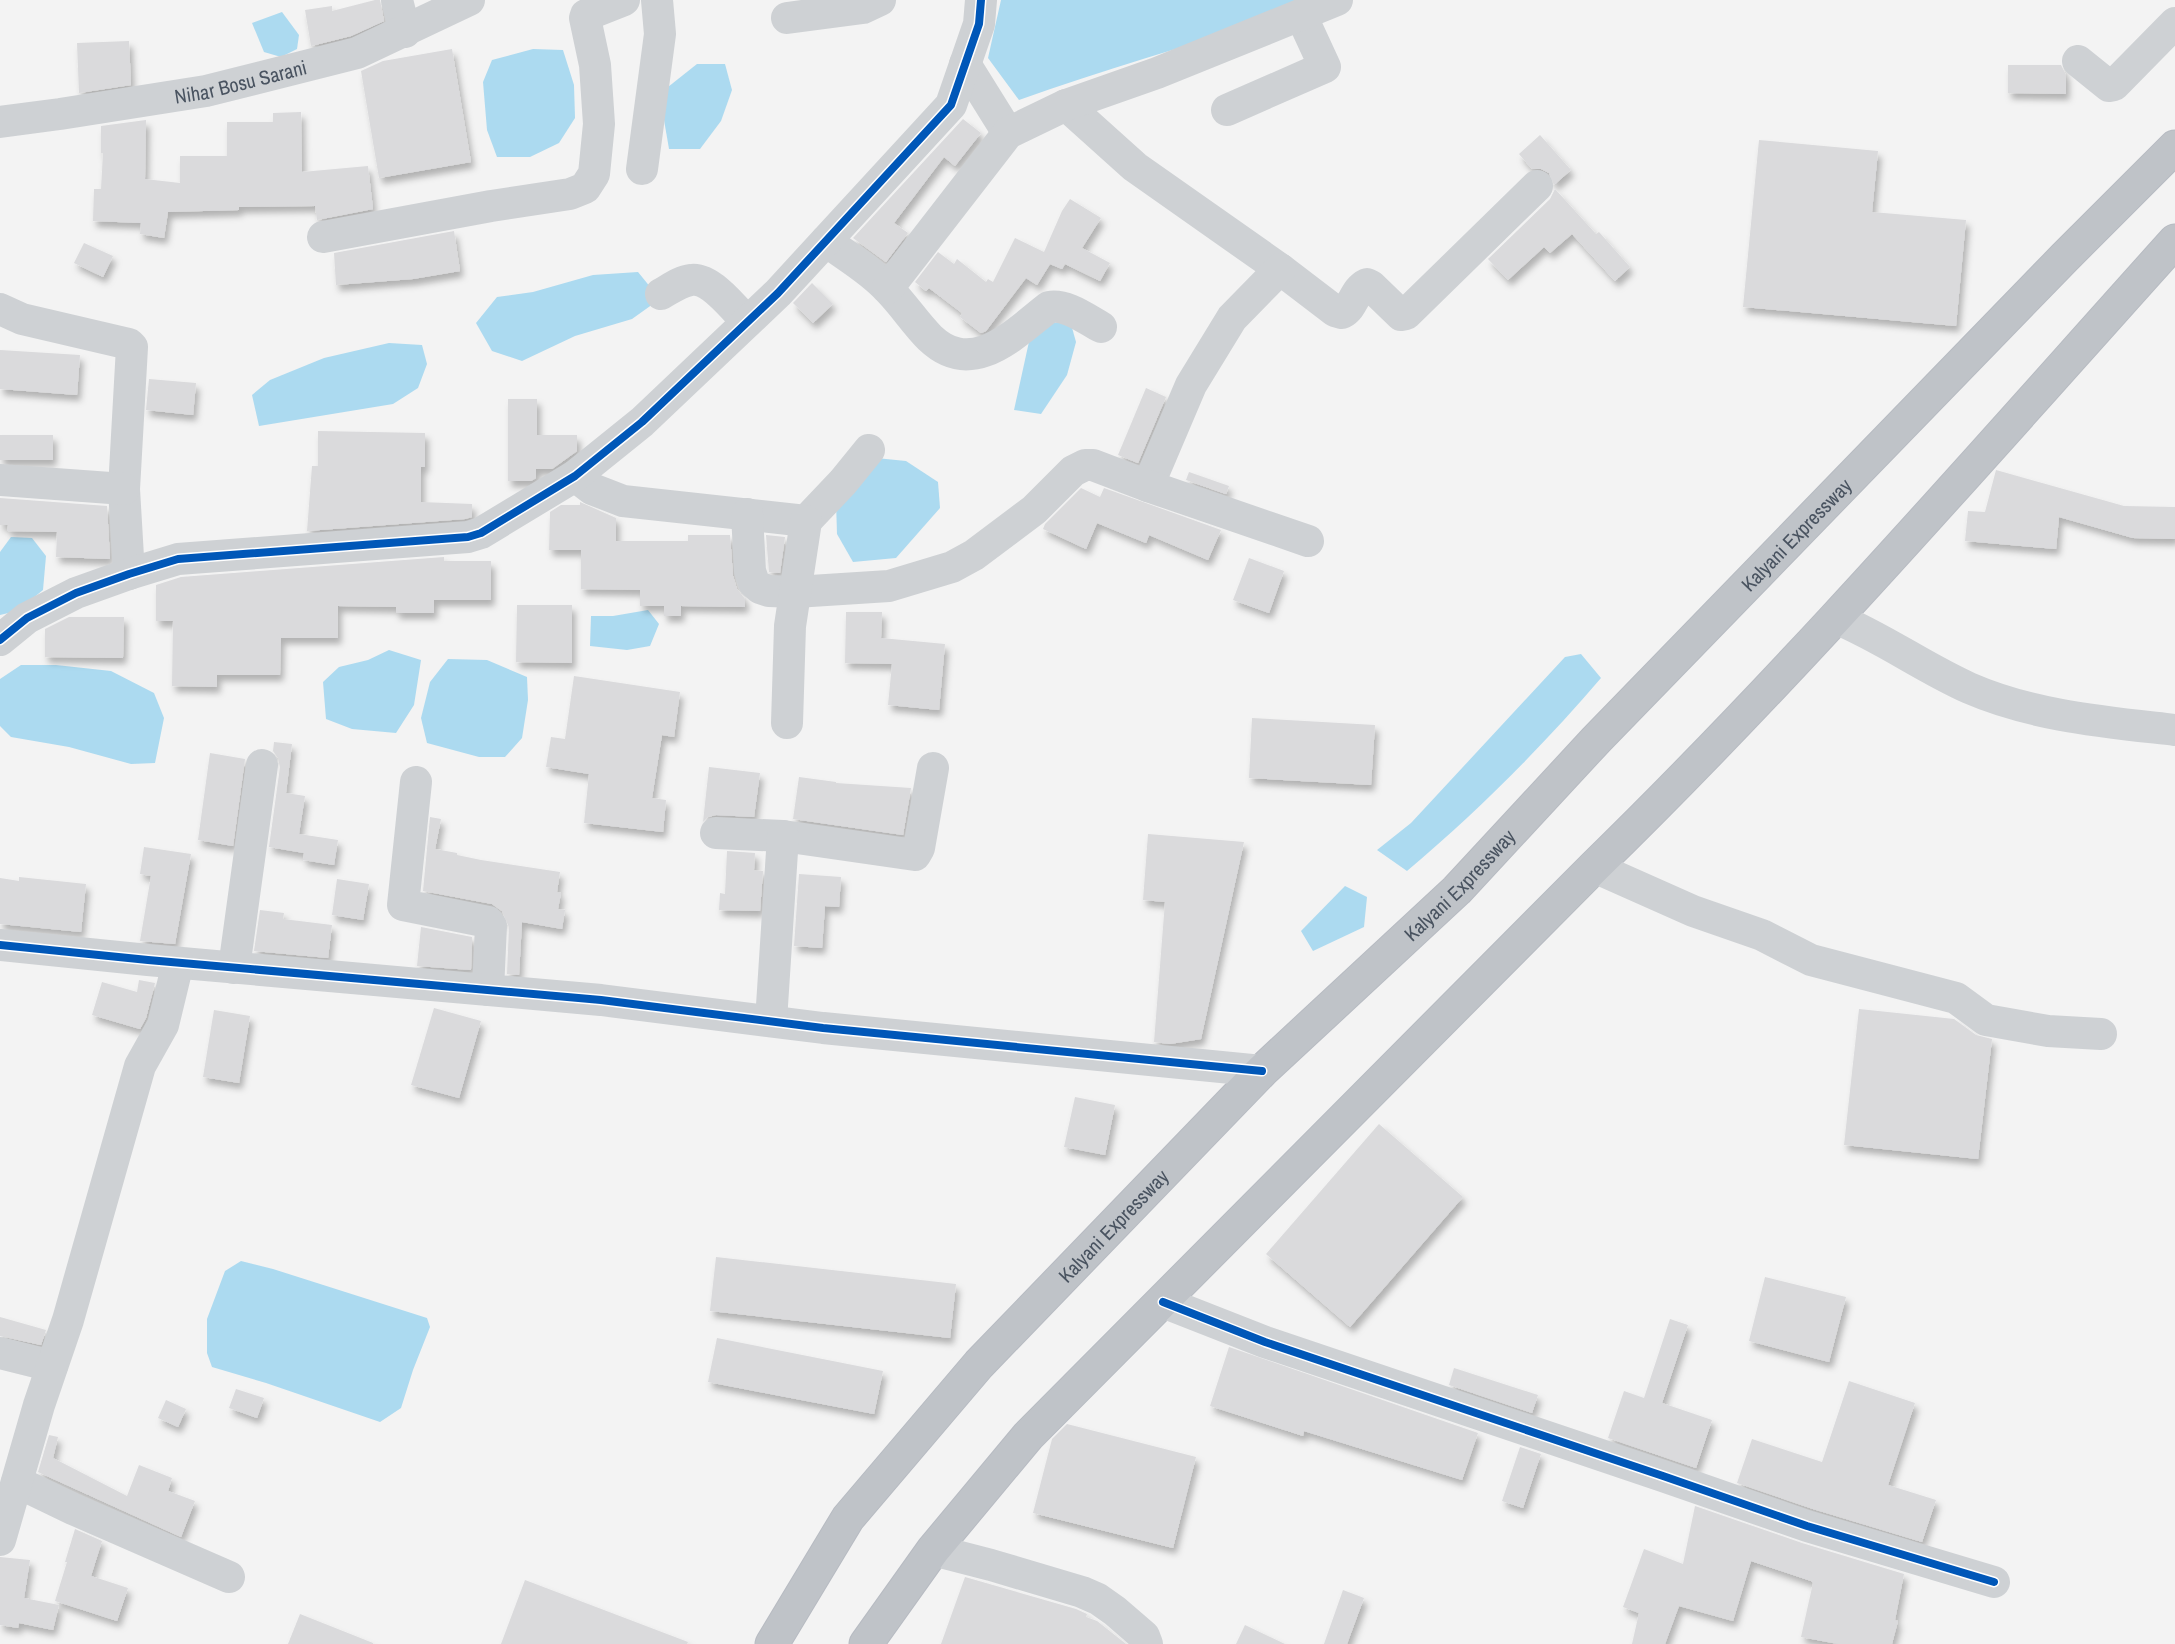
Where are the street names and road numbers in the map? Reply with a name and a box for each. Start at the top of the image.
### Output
street label: Nihar Bosu Sarani [172,53,309,109]
street label: Kalyani Expressway [1735,471,1857,597]
street label: Kalyani Expressway [1398,822,1521,947]
street label: Kalyani Expressway [1052,1162,1174,1288]

